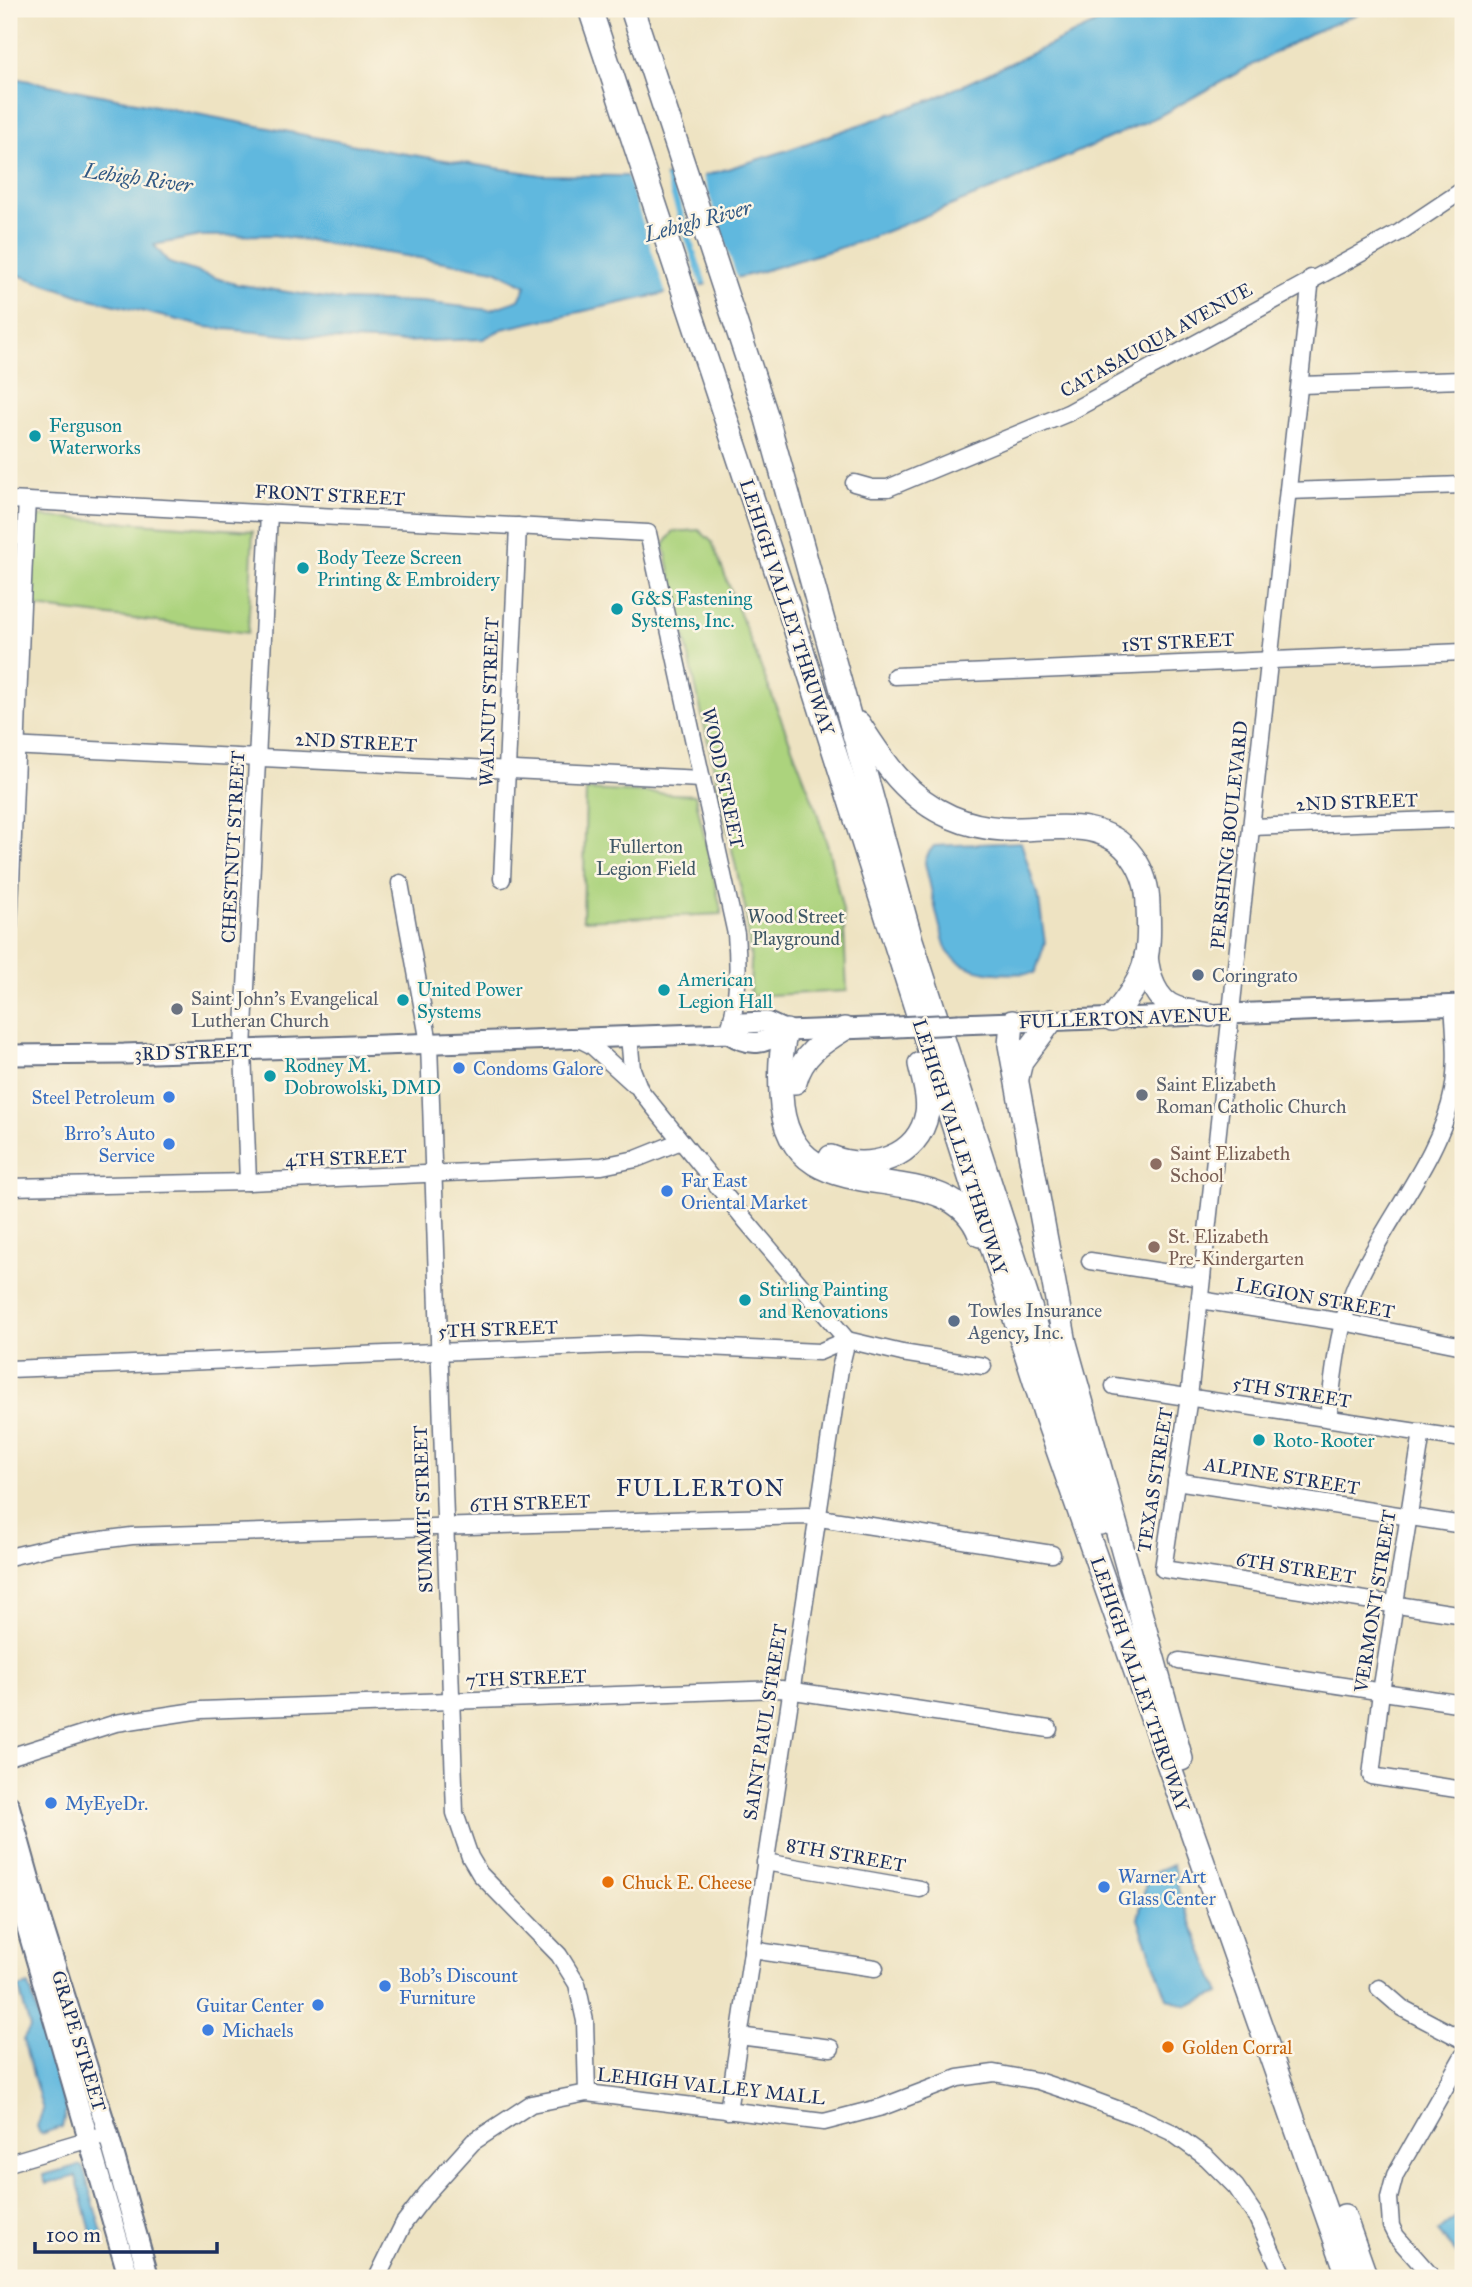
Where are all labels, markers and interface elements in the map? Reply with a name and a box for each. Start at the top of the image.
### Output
water label: Lehigh River [81,157,195,199]
water label: Lehigh River [641,194,756,248]
street label: CATASAUQUA AVENUE [1056,277,1256,402]
place label: Ferguson Waterworks [49,414,141,459]
marker: Ferguson Waterworks [27,428,43,444]
street label: LEHIGH VALLEY THRUWAY [735,476,840,739]
street label: FRONT STREET [254,480,406,510]
place label: Body Teeze Screen Printing & Embroidery [317,546,501,592]
marker: Body Teeze Screen Printing & Embroidery [295,560,311,576]
place label: G&S Fastening Systems, Inc. [631,587,752,632]
marker: G&S Fastening Systems, Inc. [609,601,625,617]
street label: WALNUT STREET [475,617,503,787]
street label: 1ST STREET [1121,628,1235,656]
street label: WOOD STREET [697,706,749,850]
street label: PERSHING BOULEVARD [1206,720,1252,950]
street label: 2ND STREET [294,727,418,757]
street label: CHESTNUT STREET [216,750,250,944]
street label: 2ND STREET [1296,788,1418,816]
park label: Fullerton Legion Field [596,835,697,881]
park label: Wood Street Playground [747,905,845,951]
place label: Coringrato [1212,964,1298,988]
marker: Coringrato [1190,967,1206,983]
place label: American Legion Hall [677,968,774,1014]
place label: United Power Systems [417,978,523,1023]
marker: American Legion Hall [656,982,672,998]
place label: Saint John's Evangelical Lutheran Church [191,987,379,1032]
marker: United Power Systems [395,992,411,1008]
marker: Saint John's Evangelical Lutheran Church [169,1001,185,1017]
street label: FULLERTON AVENUE [1018,1003,1232,1033]
street label: LEHIGH VALLEY THRUWAY [908,1016,1013,1279]
street label: 3RD STREET [134,1038,252,1066]
place label: Rodney M. Dobrowolski, DMD [284,1054,441,1099]
place label: Condoms Galore [473,1057,604,1080]
marker: Condoms Galore [451,1060,467,1076]
marker: Rodney M. Dobrowolski, DMD [262,1068,278,1084]
place label: Saint Elizabeth Roman Catholic Church [1156,1073,1347,1118]
place label: Steel Petroleum [32,1086,155,1109]
marker: Saint Elizabeth Roman Catholic Church [1134,1087,1150,1103]
marker: Steel Petroleum [161,1089,177,1105]
place label: Brro's Auto Service [64,1122,155,1167]
marker: Brro's Auto Service [161,1136,177,1152]
place label: Saint Elizabeth School [1170,1142,1291,1187]
street label: 4TH STREET [285,1144,407,1172]
marker: Saint Elizabeth School [1148,1156,1164,1172]
place label: Far East Oriental Market [681,1169,808,1214]
marker: Far East Oriental Market [659,1183,675,1199]
place label: St. Elizabeth Pre-Kindergarten [1168,1225,1304,1271]
marker: St. Elizabeth Pre-Kindergarten [1146,1239,1162,1255]
street label: LEGION STREET [1234,1273,1396,1323]
place label: Stirling Painting and Renovations [759,1278,888,1323]
marker: Stirling Painting and Renovations [737,1292,753,1308]
place label: Towles Insurance Agency, Inc. [967,1299,1102,1345]
marker: Towles Insurance Agency, Inc. [946,1313,962,1329]
street label: 5TH STREET [438,1315,558,1343]
street label: 5TH STREET [1231,1371,1353,1413]
street label: TEXAS STREET [1132,1406,1178,1554]
street label: SUMMIT STREET [409,1425,437,1593]
place label: Roto-Rooter [1273,1429,1375,1452]
marker: Roto-Rooter [1251,1432,1267,1448]
street label: ALPINE STREET [1202,1452,1361,1500]
district label: FULLERTON [616,1474,786,1502]
street label: 6TH STREET [469,1489,591,1517]
street label: VERMONT STREET [1349,1508,1401,1695]
street label: 6TH STREET [1235,1547,1357,1589]
street label: LEHIGH VALLEY THRUWAY [1086,1554,1195,1815]
street label: SAINT PAUL STREET [738,1622,792,1822]
street label: 7TH STREET [465,1664,587,1692]
place label: MyEyeDr. [65,1792,148,1815]
marker: MyEyeDr. [43,1795,59,1811]
street label: 8TH STREET [784,1833,908,1877]
place label: Warner Art Glass Center [1118,1865,1217,1910]
place label: Chuck E. Cheese [622,1871,752,1894]
marker: Chuck E. Cheese [600,1874,616,1890]
marker: Warner Art Glass Center [1096,1879,1112,1895]
place label: Bob's Discount Furniture [399,1964,518,2009]
street label: GRAPE STREET [47,1968,111,2114]
marker: Bob's Discount Furniture [377,1978,393,1994]
place label: Guitar Center [196,1994,305,2017]
marker: Guitar Center [310,1997,326,2013]
place label: Michaels [222,2019,293,2042]
marker: Michaels [200,2022,216,2038]
place label: Golden Corral [1182,2036,1293,2059]
marker: Golden Corral [1160,2039,1176,2055]
street label: LEHIGH VALLEY MALL [596,2063,826,2109]
scale bar [35,2210,217,2254]
text: 100 m [46,2222,101,2248]

